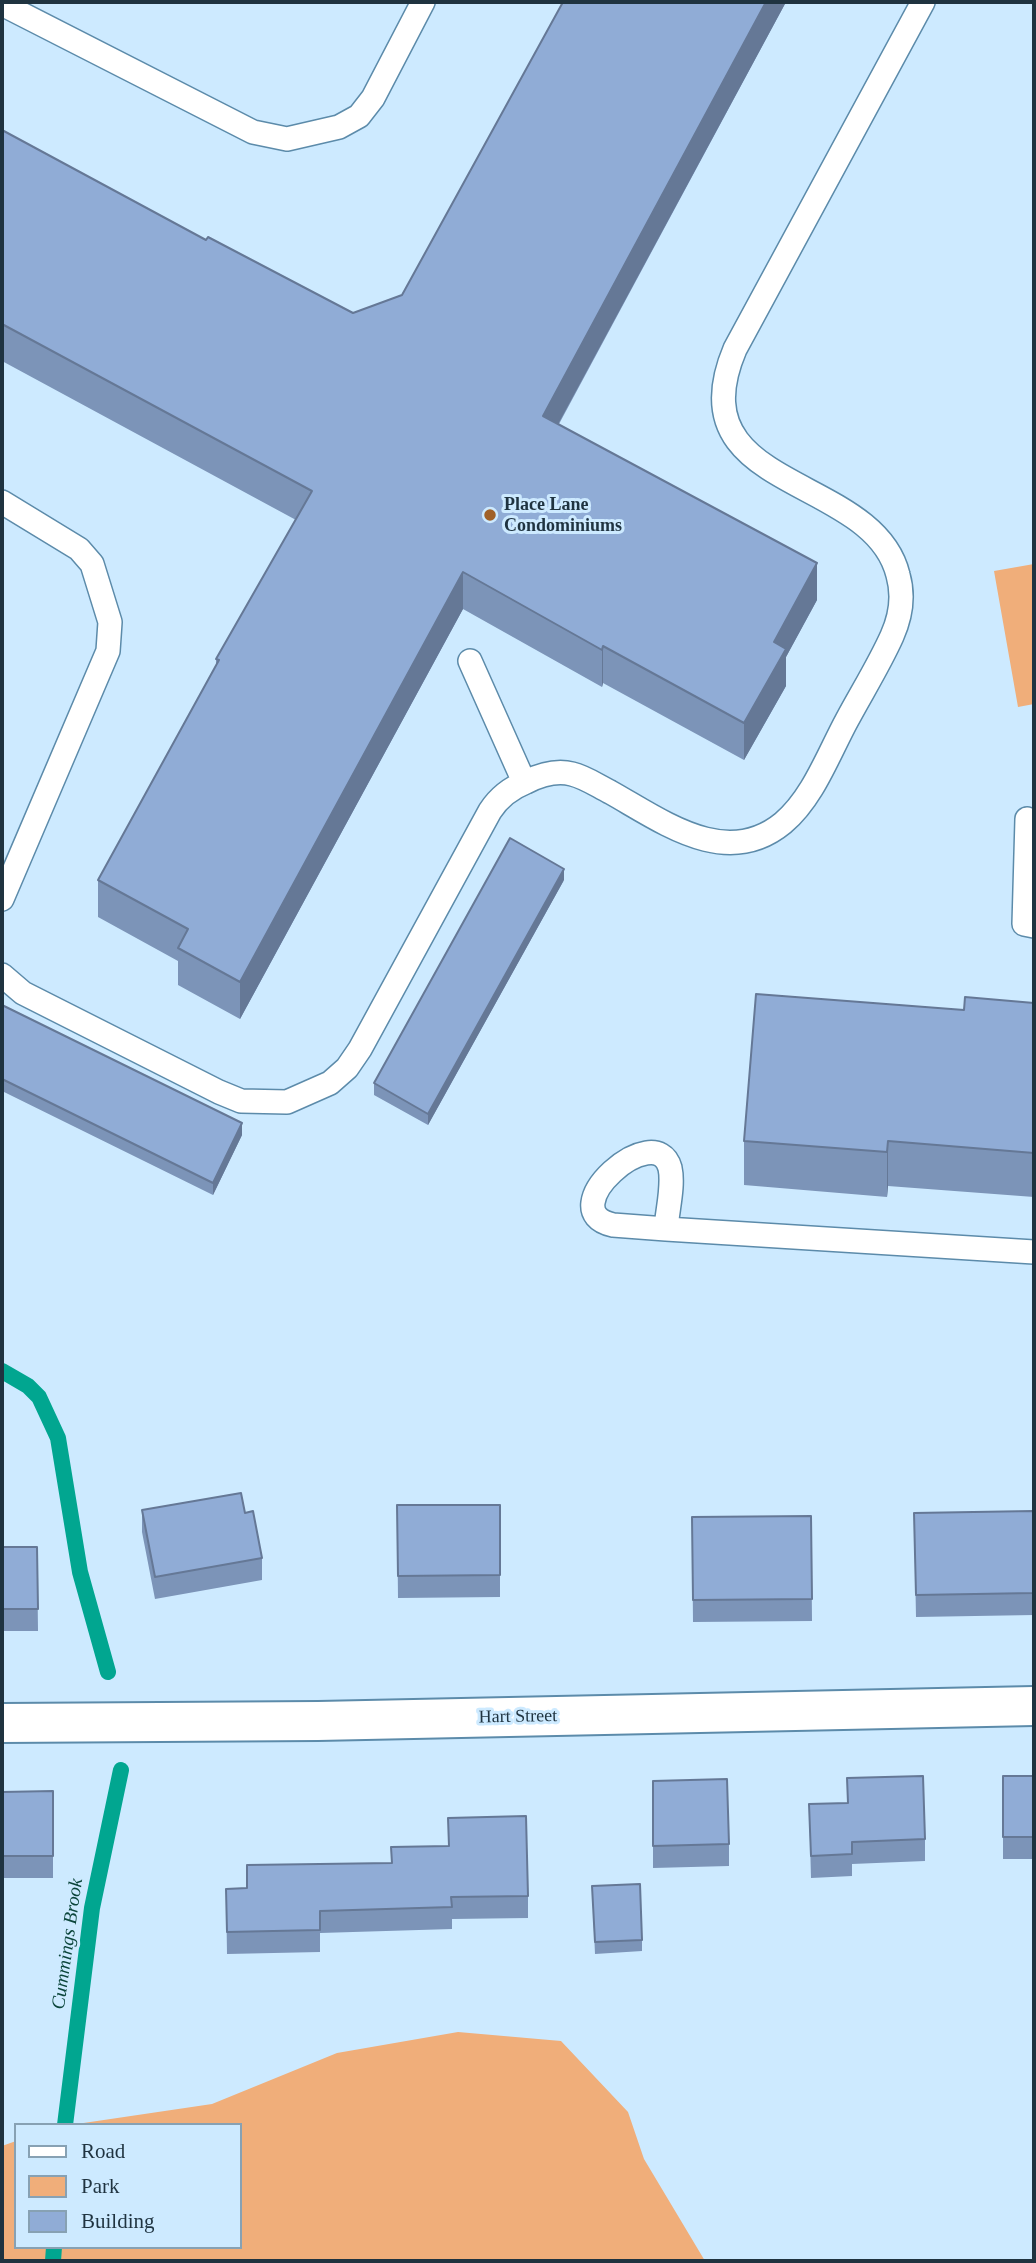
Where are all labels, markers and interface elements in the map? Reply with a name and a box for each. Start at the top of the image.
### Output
place label: Place Lane Condominiums [504,494,622,536]
marker: Place Lane Condominiums [482,507,498,523]
street label: Hart Street [479,1706,557,1728]
water label: Cummings Brook [48,1877,88,2011]
legend [14,2123,242,2249]
text: Road [81,2139,125,2163]
text: Park [81,2174,120,2198]
text: Building [81,2209,155,2233]

